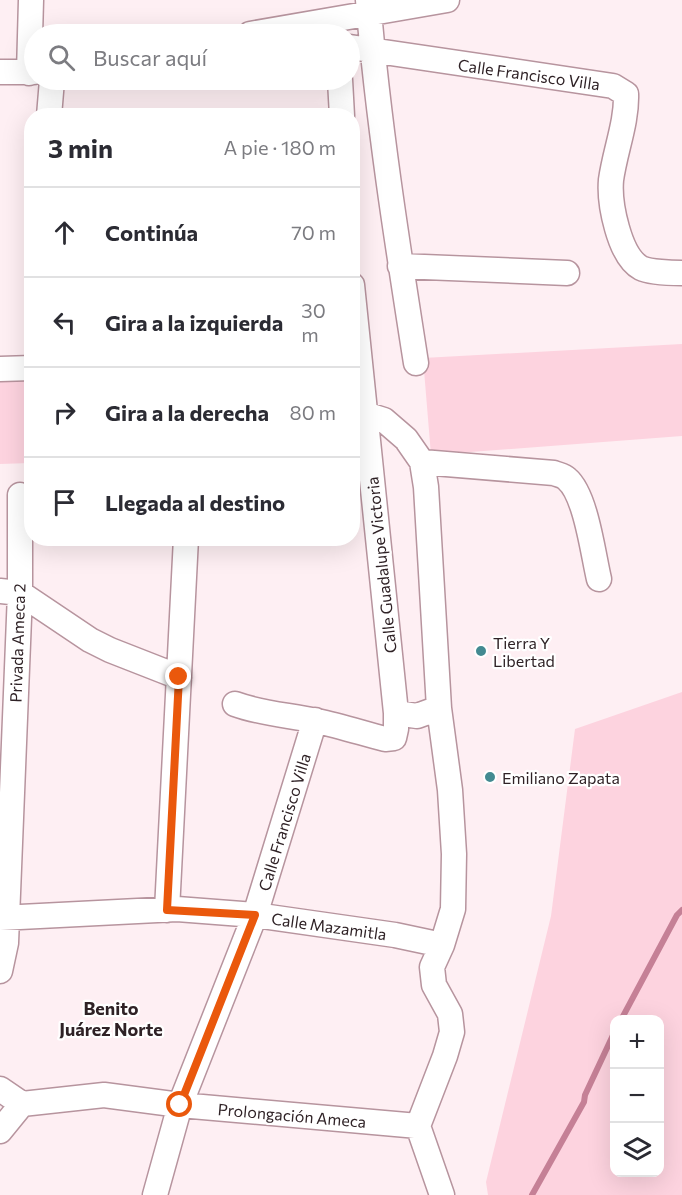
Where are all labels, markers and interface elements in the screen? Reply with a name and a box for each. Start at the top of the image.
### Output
search box [24,24,360,90]
icon: search [45,41,78,74]
text: Buscar aquí [93,44,207,71]
street label: Calle Francisco Villa [457,55,601,93]
text: 3 min [48,132,113,163]
text: A pie · 180 m [223,135,336,159]
icon: ahead [48,216,81,249]
text: Continúa [105,219,198,246]
text: 70 m [291,220,336,244]
text: 30 m [301,298,326,346]
icon: left [48,306,81,339]
text: Gira a la izquierda [105,309,283,336]
icon: right [48,396,81,429]
text: Gira a la derecha [105,399,269,426]
text: 80 m [290,400,336,424]
street label: Calle Guadalupe Victoria [362,476,400,654]
icon: arrive [48,486,81,519]
text: Llegada al destino [105,489,285,516]
street label: Privada Ameca 2 [5,583,29,703]
place label: Tierra Y Libertad [493,633,555,670]
marker: Tierra Y Libertad [474,644,488,658]
route end [165,663,191,689]
street label: Calle Francisco Villa [254,751,314,893]
place label: Emiliano Zapata [502,768,620,787]
marker: Emiliano Zapata [483,770,497,784]
street label: Calle Mazamitla [270,909,388,943]
district label: Benito Juárez Norte [59,997,163,1040]
map controls [610,1015,664,1177]
button: + [610,1015,664,1069]
button: − [610,1069,664,1123]
route start [166,1091,192,1117]
street label: Prolongación Ameca [217,1099,367,1131]
button: layers [610,1123,664,1177]

